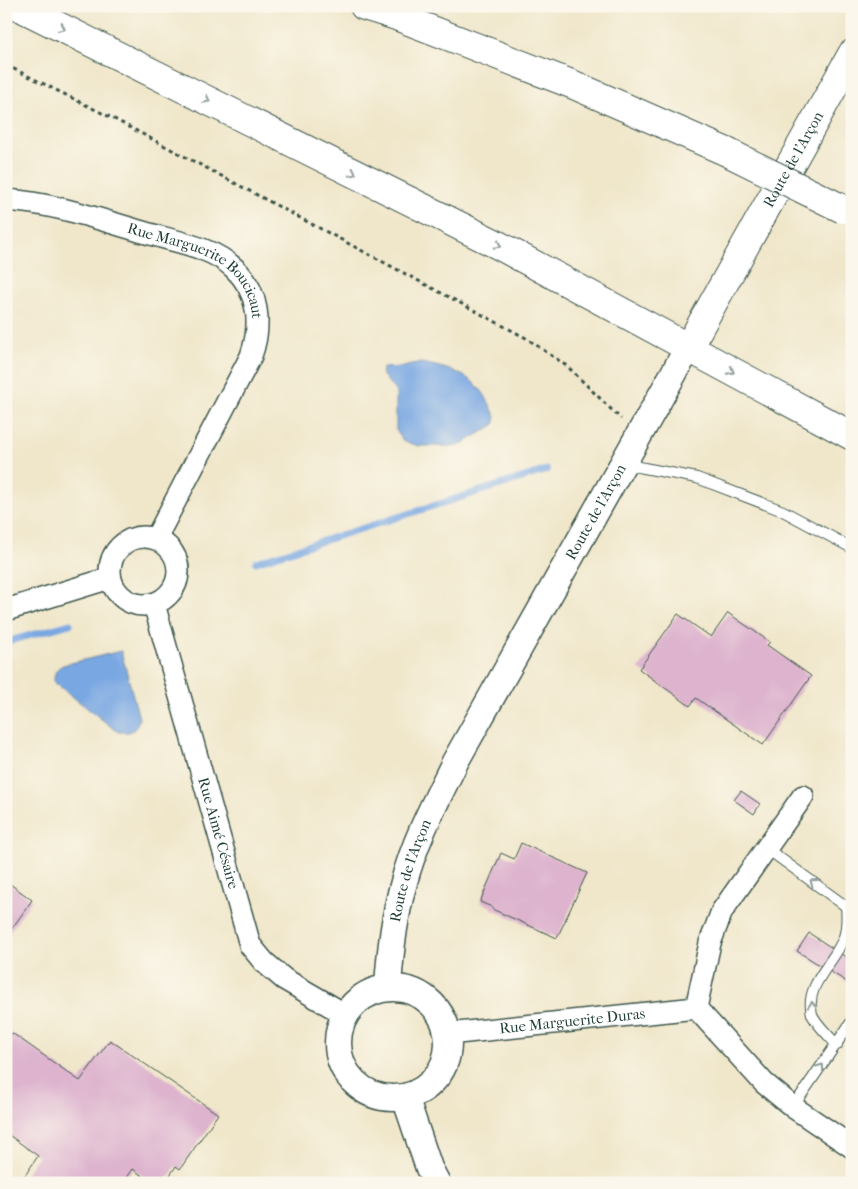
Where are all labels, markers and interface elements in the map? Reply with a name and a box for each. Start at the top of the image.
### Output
one-way arrow [56,22,65,32]
one-way arrow [202,94,211,104]
street label: Route de l’Arçon [759,108,827,211]
one-way arrow [347,167,356,177]
street label: Rue Marguerite Boucicaut [125,219,266,320]
one-way arrow [493,239,502,249]
one-way arrow [725,365,734,375]
street label: Route de l’Arçon [562,461,630,563]
street label: Rue Aimé Césaire [194,775,243,891]
street label: Route de l’Arçon [386,816,435,924]
one-way arrow [809,879,819,888]
one-way arrow [807,1001,817,1008]
street label: Rue Marguerite Duras [499,1004,647,1038]
one-way arrow [815,1063,824,1073]

